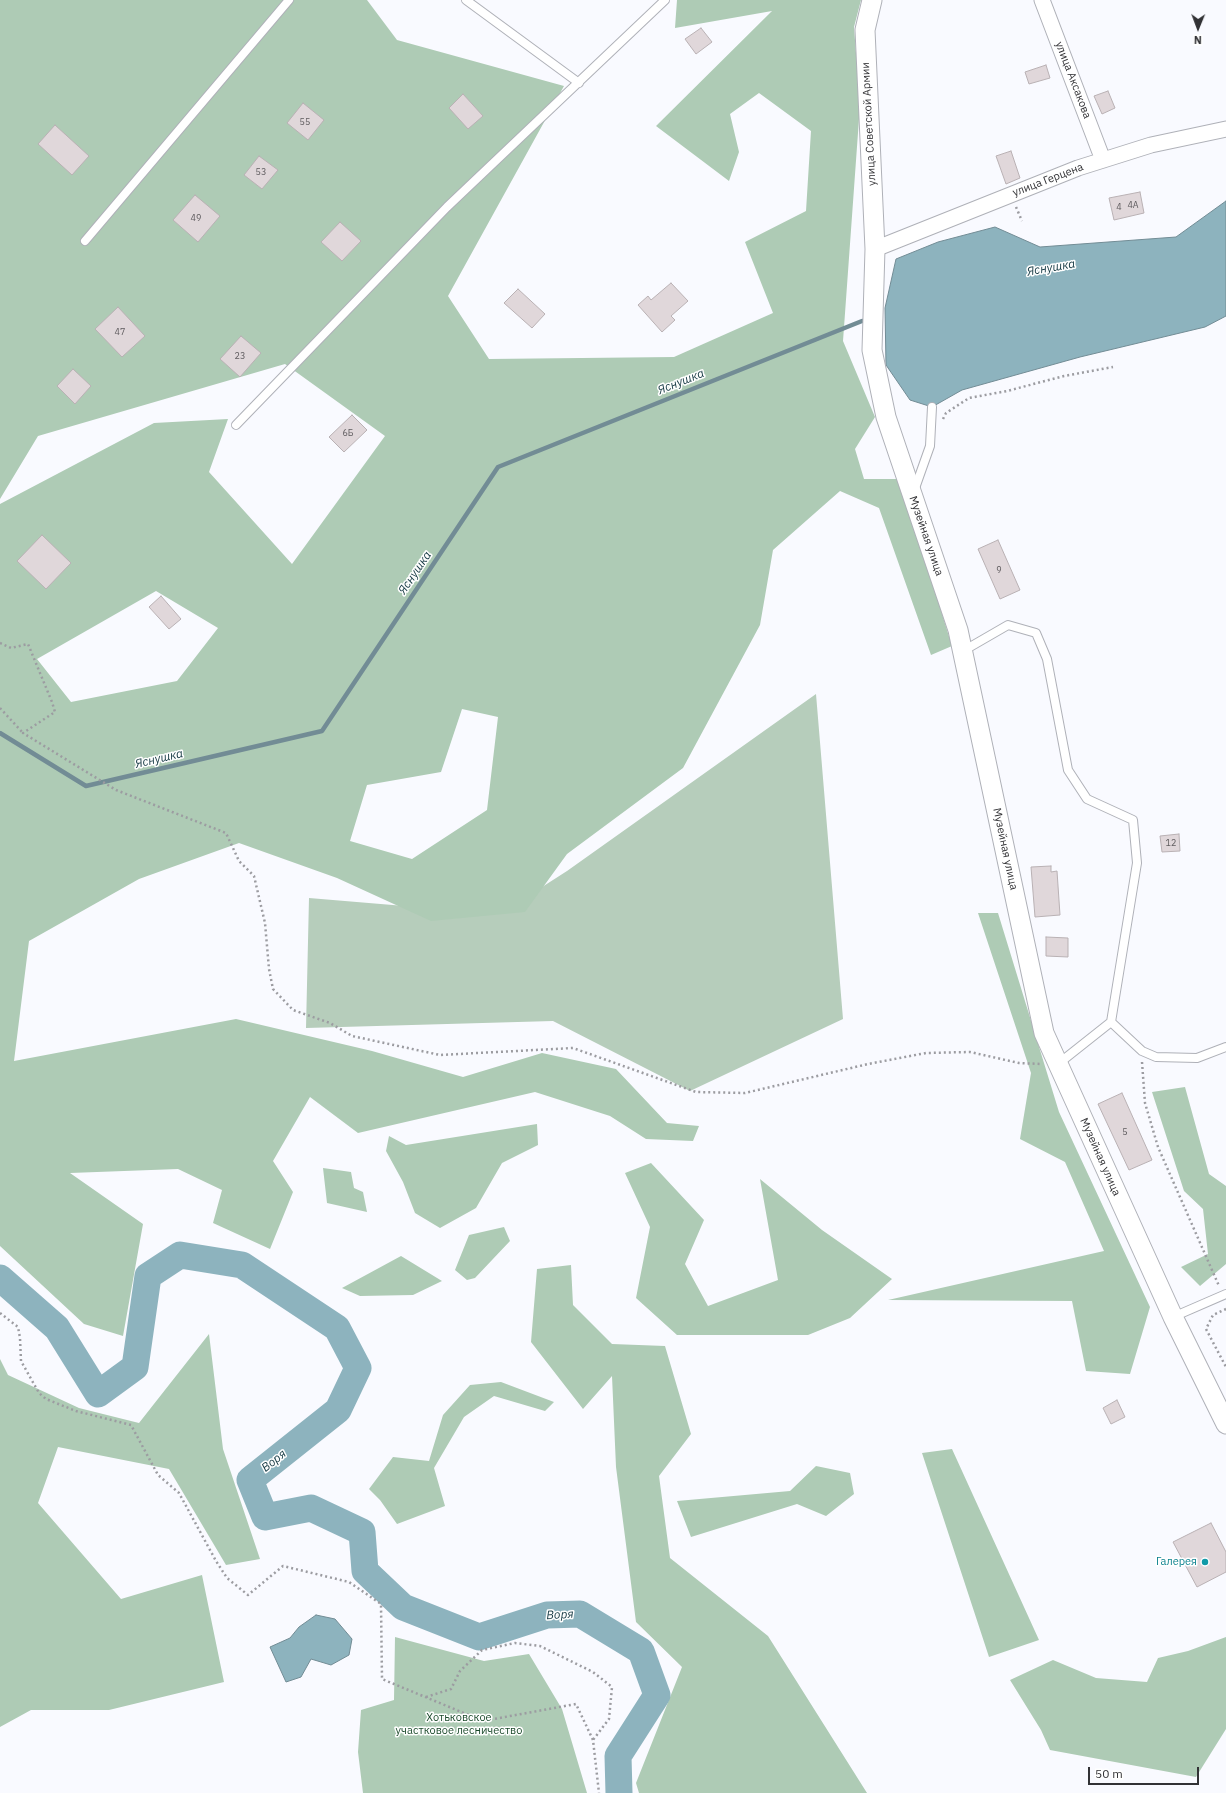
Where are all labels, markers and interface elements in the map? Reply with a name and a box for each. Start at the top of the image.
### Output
north arrow [1178,8,1218,48]
text: N [1194,33,1202,47]
street label: улица Аксакова [1052,40,1094,120]
street label: улица Советской Армии [859,62,879,186]
house number: 55 [300,117,310,127]
street label: улица Герцена [1011,160,1085,200]
house number: 53 [256,167,266,177]
house number: 4А [1127,200,1139,210]
house number: 4 [1116,202,1122,212]
house number: 49 [191,213,201,223]
water label: Яснушка [1026,257,1076,279]
house number: 47 [115,327,125,337]
house number: 23 [235,351,245,361]
water label: Яснушка [656,366,706,398]
house number: 6Б [342,428,354,438]
street label: Музейная улица [906,494,946,578]
water label: Яснушка [395,549,435,597]
house number: 9 [996,565,1002,575]
water label: Яснушка [134,746,184,772]
street label: Музейная улица [990,807,1020,891]
house number: 12 [1166,838,1176,848]
street label: Музейная улица [1077,1116,1123,1198]
house number: 5 [1122,1127,1128,1137]
water label: Воря [259,1447,289,1475]
place label: Галерея [1156,1555,1197,1569]
marker: Галерея [1200,1557,1210,1567]
water label: Воря [546,1607,574,1623]
park label: Хотьковское участковое лесничество [396,1711,522,1737]
scale bar [1090,1759,1201,1785]
text: 50 m [1095,1766,1123,1781]

